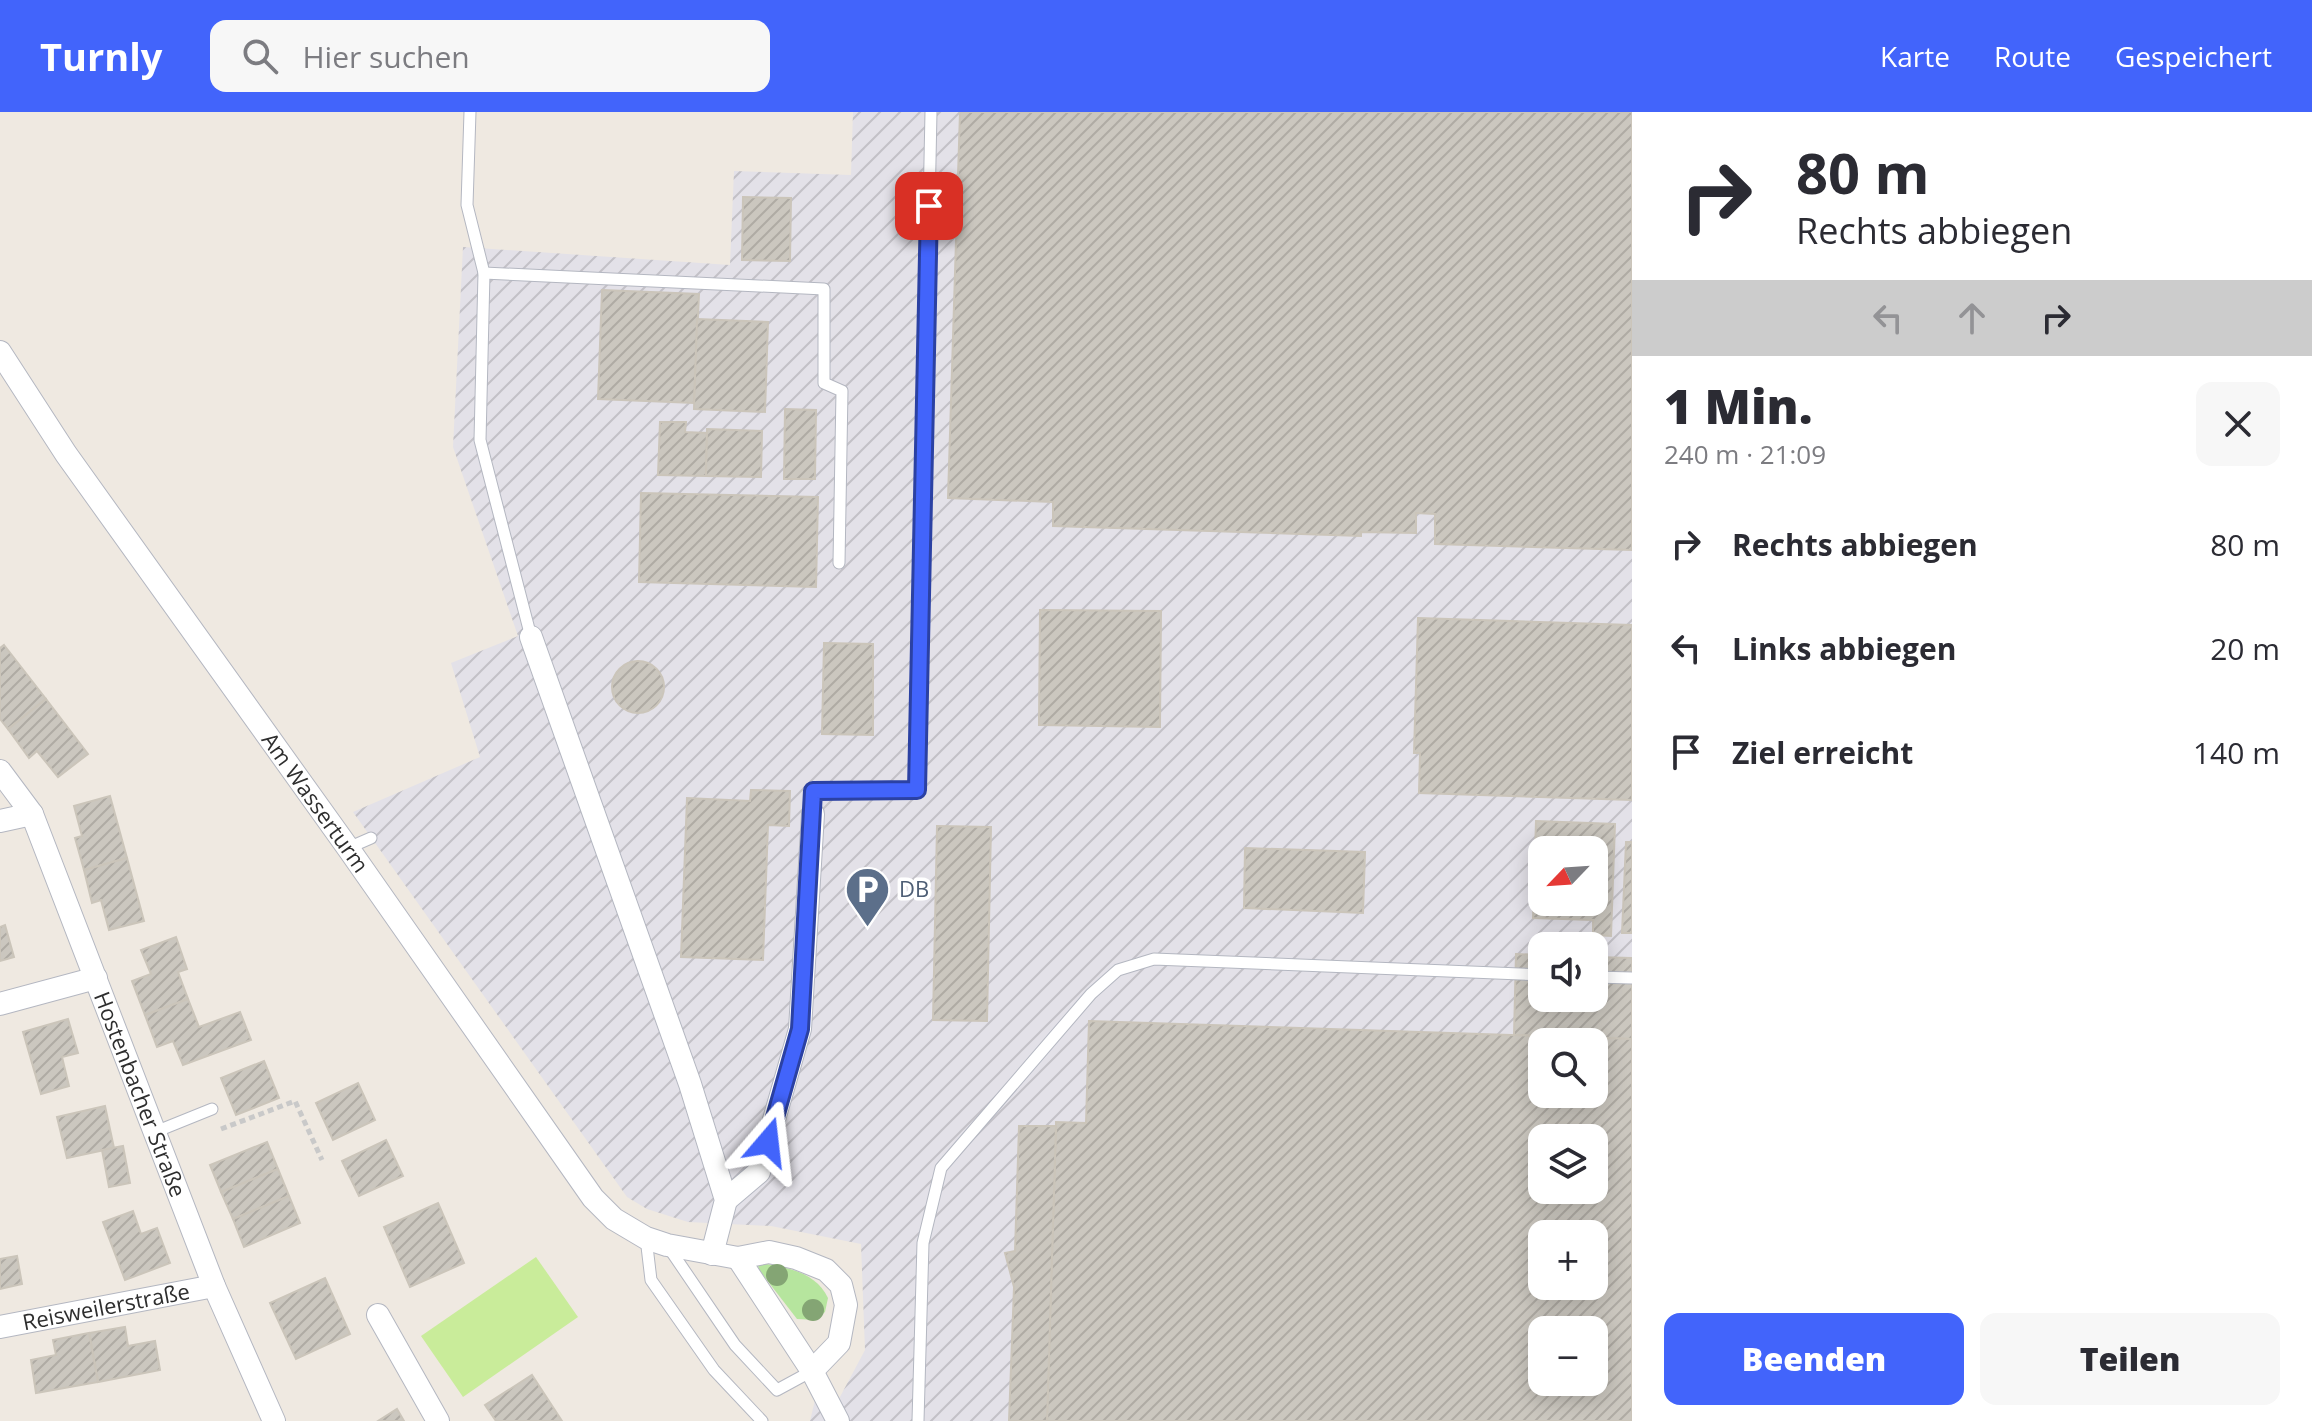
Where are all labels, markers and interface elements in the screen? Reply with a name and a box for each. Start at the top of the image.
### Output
search box [210,20,770,92]
text: Turnly [40,30,162,82]
icon: search [238,34,282,78]
text: Hier suchen [302,36,470,77]
text: Karte [1880,37,1950,75]
text: Route [1994,37,2071,75]
text: Gespeichert [2115,37,2272,75]
text: 80 m [1796,134,1930,210]
icon: right [1664,144,1768,248]
pin [895,172,963,240]
icon: arrive [907,184,951,228]
text: Rechts abbiegen [1796,206,2072,255]
icon: left [1866,296,1910,340]
icon: ahead [1950,296,1994,340]
icon: right [2034,296,2078,340]
text: 1 Min. [1664,373,1813,438]
button: close [2196,382,2280,466]
text: 240 m · 21:09 [1664,436,1826,472]
icon: right [1664,522,1708,566]
text: Rechts abbiegen [1732,524,1978,565]
text: 80 m [2210,524,2280,565]
icon: left [1664,626,1708,670]
text: Links abbiegen [1732,628,1957,669]
text: 20 m [2210,628,2280,669]
street label: Am Wasserturm [256,726,376,878]
icon: arrive [1664,730,1708,774]
text: Ziel erreicht [1732,732,1913,773]
text: 140 m [2193,732,2280,773]
north arrow [1528,836,1608,916]
map controls [1528,836,1608,1396]
parking icon: DB [844,865,892,928]
place label: DB [899,873,929,903]
button: sound [1528,932,1608,1012]
street label: Hostenbacher Straße [88,987,194,1201]
button: search [1528,1028,1608,1108]
position arrow [726,1100,810,1184]
button: layers [1528,1124,1608,1204]
button: + [1528,1220,1608,1300]
street label: Reisweilerstraße [20,1275,192,1336]
button: Beenden [1664,1313,1964,1405]
button: Teilen [1980,1313,2280,1405]
button: − [1528,1316,1608,1396]

